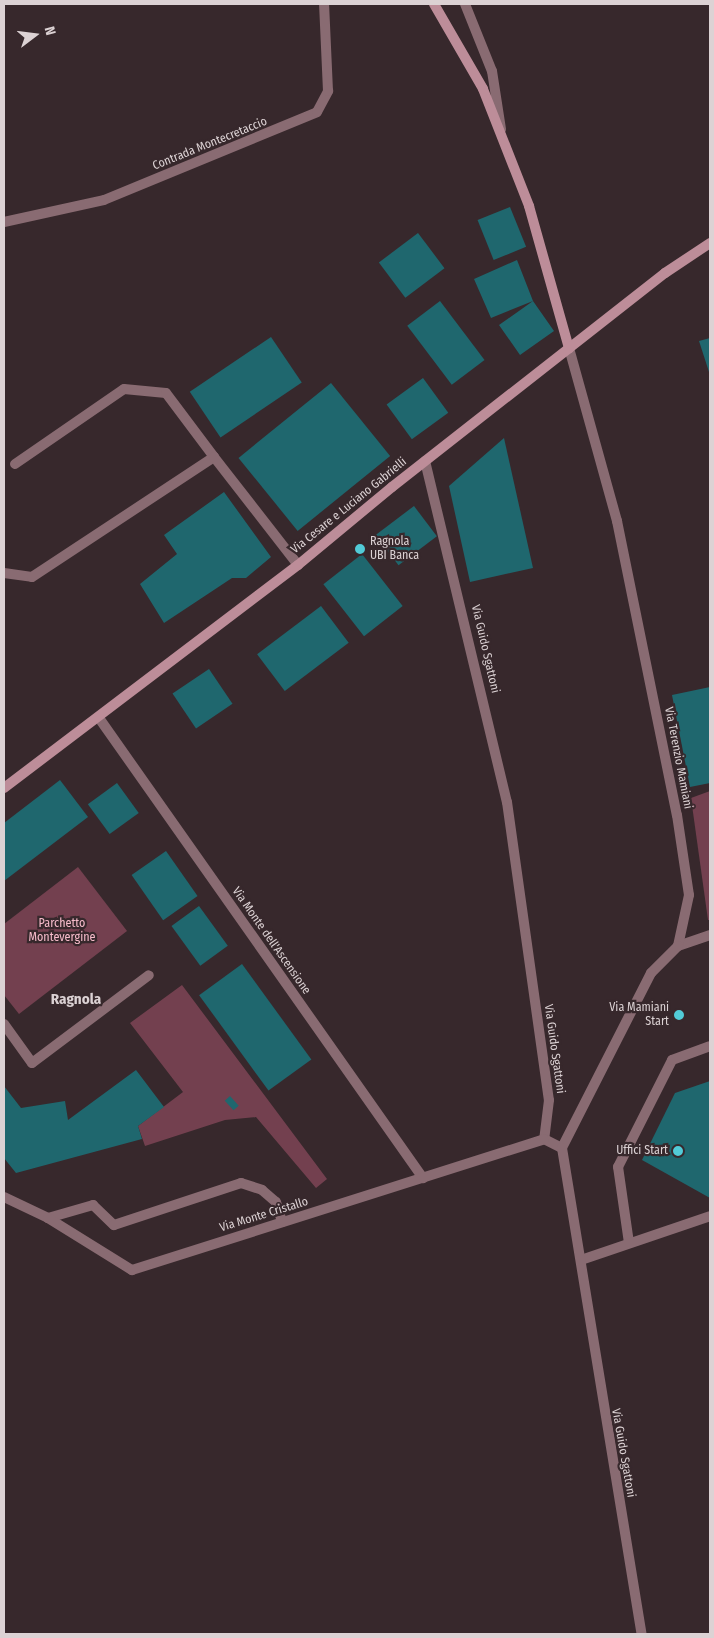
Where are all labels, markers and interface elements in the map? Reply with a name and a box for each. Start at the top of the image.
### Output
north arrow [10,10,60,60]
text: N [41,25,59,37]
street label: Contrada Montecretaccio [151,114,269,174]
street label: Via Cesare e Luciano Gabrielli [288,455,410,557]
place label: Ragnola UBI Banca [370,535,419,563]
marker: Ragnola UBI Banca [354,543,366,555]
street label: Via Guido Sgattoni [468,603,502,695]
street label: Via Terenzio Mamiani [661,706,695,810]
street label: Via Monte dell'Ascensione [229,885,313,997]
park label: Parchetto Montevergine [29,917,95,945]
district label: Ragnola [51,991,101,1009]
place label: Via Mamiani Start [609,1001,669,1029]
street label: Via Guido Sgattoni [541,1003,567,1095]
marker: Via Mamiani Start [673,1009,685,1021]
place label: Uffici Start [616,1144,668,1158]
marker: Uffici Start [672,1145,684,1157]
street label: Via Monte Cristallo [218,1195,310,1235]
street label: Via Guido Sgattoni [608,1407,638,1499]

